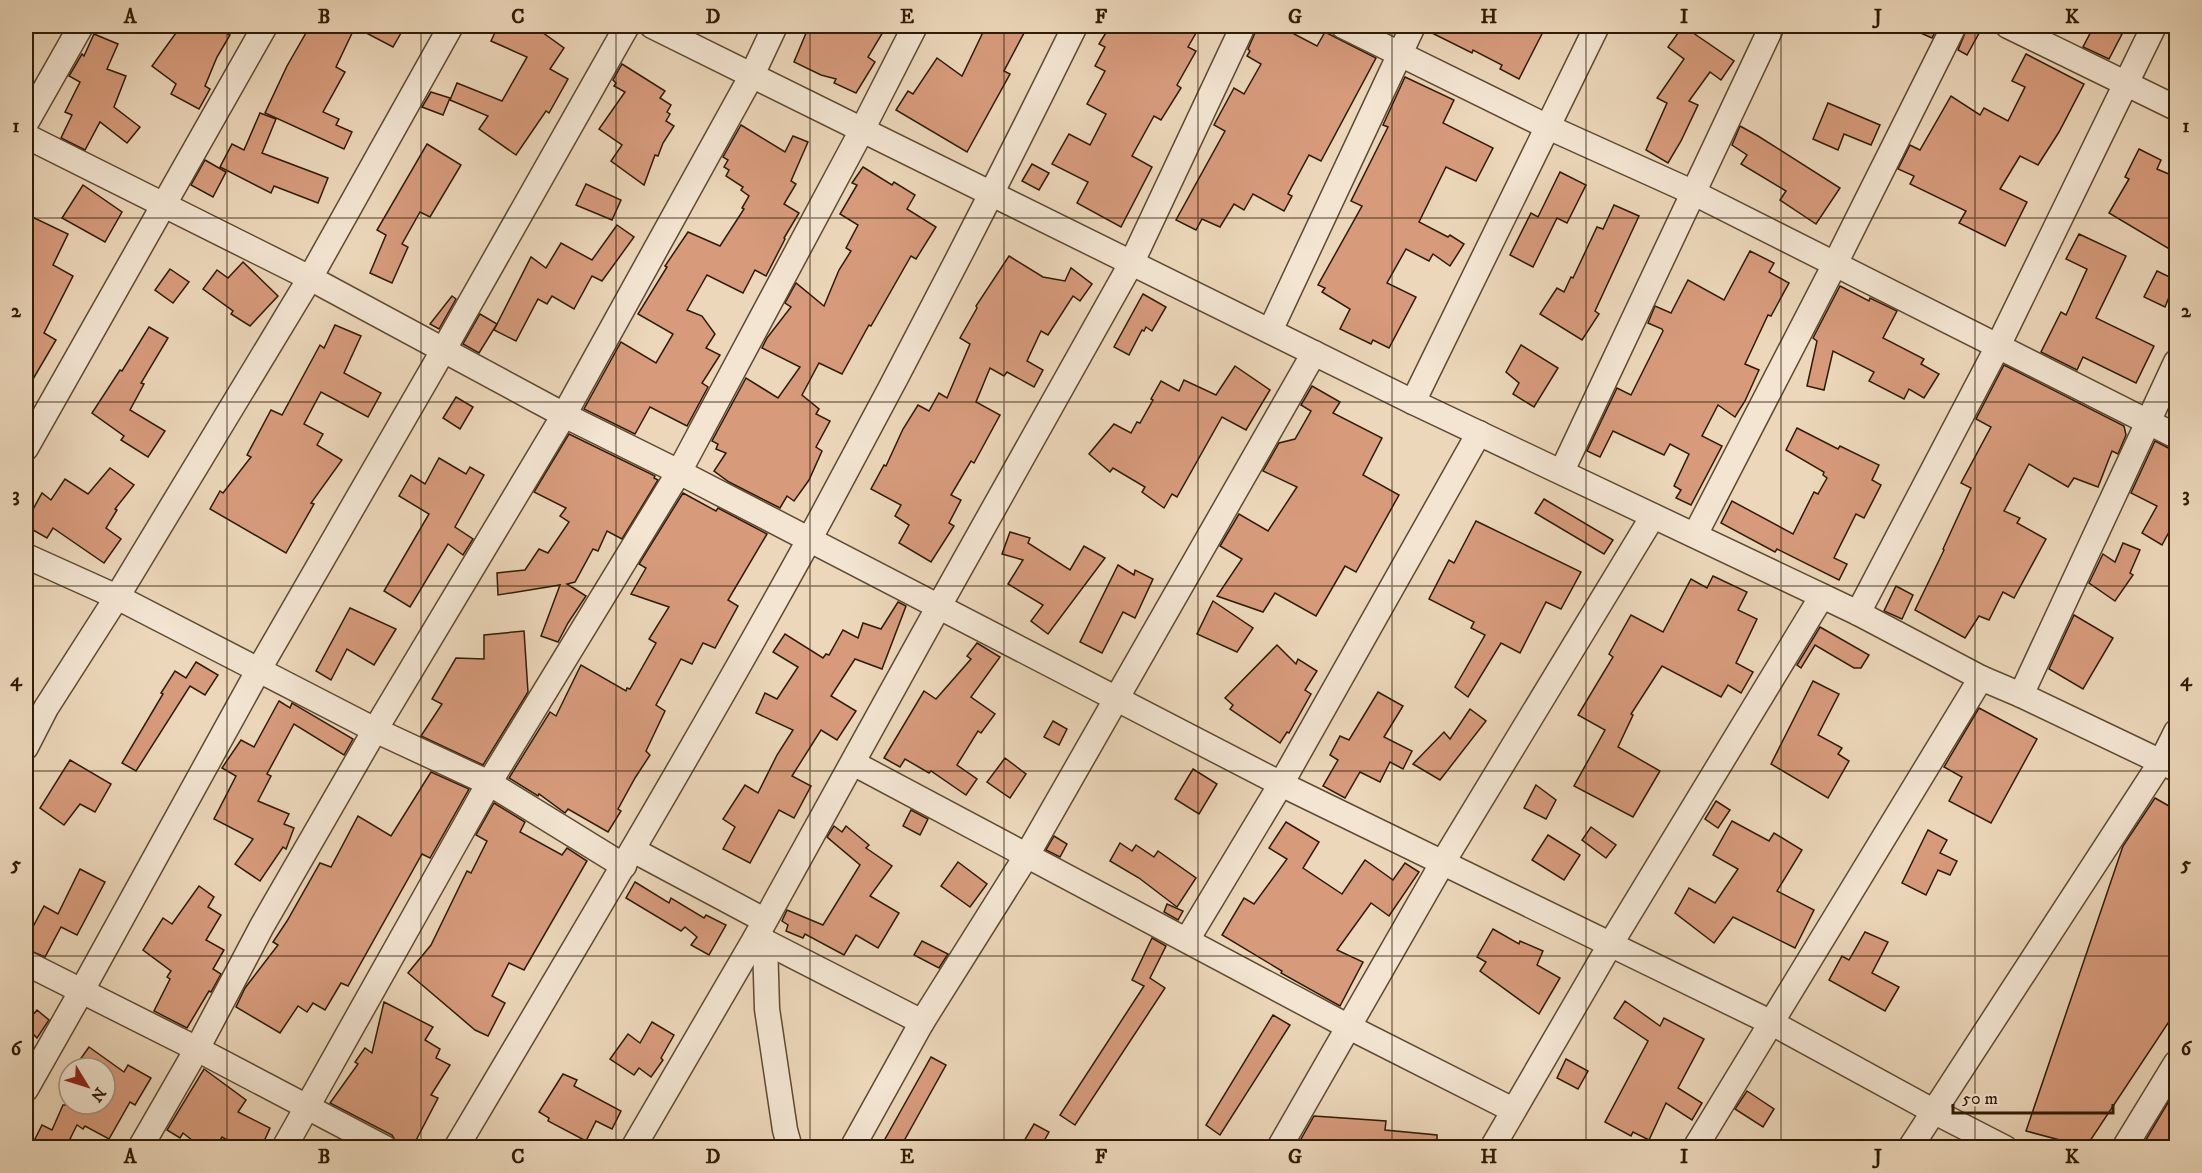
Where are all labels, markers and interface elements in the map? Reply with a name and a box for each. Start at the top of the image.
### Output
text: A [123,5,138,30]
text: B [318,5,330,30]
text: C [511,5,525,30]
text: D [706,5,721,30]
text: E [900,5,914,30]
text: F [1095,5,1108,30]
text: G [1288,5,1302,30]
text: H [1481,5,1498,30]
text: I [1680,5,1688,30]
text: J [1872,5,1882,30]
text: K [2065,5,2080,30]
text: 1 [12,114,20,139]
text: 1 [2182,114,2190,139]
text: 2 [11,299,22,324]
text: 2 [2181,299,2192,324]
text: 3 [12,483,20,508]
text: 3 [2182,483,2190,508]
text: 4 [10,668,23,693]
text: 4 [2180,668,2193,693]
text: 5 [10,852,21,877]
text: 5 [2180,852,2191,877]
text: 6 [11,1037,23,1062]
text: 6 [2181,1037,2193,1062]
north arrow [57,1056,117,1116]
scale bar [1953,1077,2114,1115]
text: N [86,1083,110,1106]
text: 50 m [1962,1088,1998,1110]
text: A [123,1145,138,1170]
text: B [318,1145,330,1170]
text: C [511,1145,525,1170]
text: D [706,1145,721,1170]
text: E [900,1145,914,1170]
text: F [1095,1145,1108,1170]
text: G [1288,1145,1302,1170]
text: H [1481,1145,1498,1170]
text: I [1680,1145,1688,1170]
text: J [1872,1145,1882,1170]
text: K [2065,1145,2080,1170]

